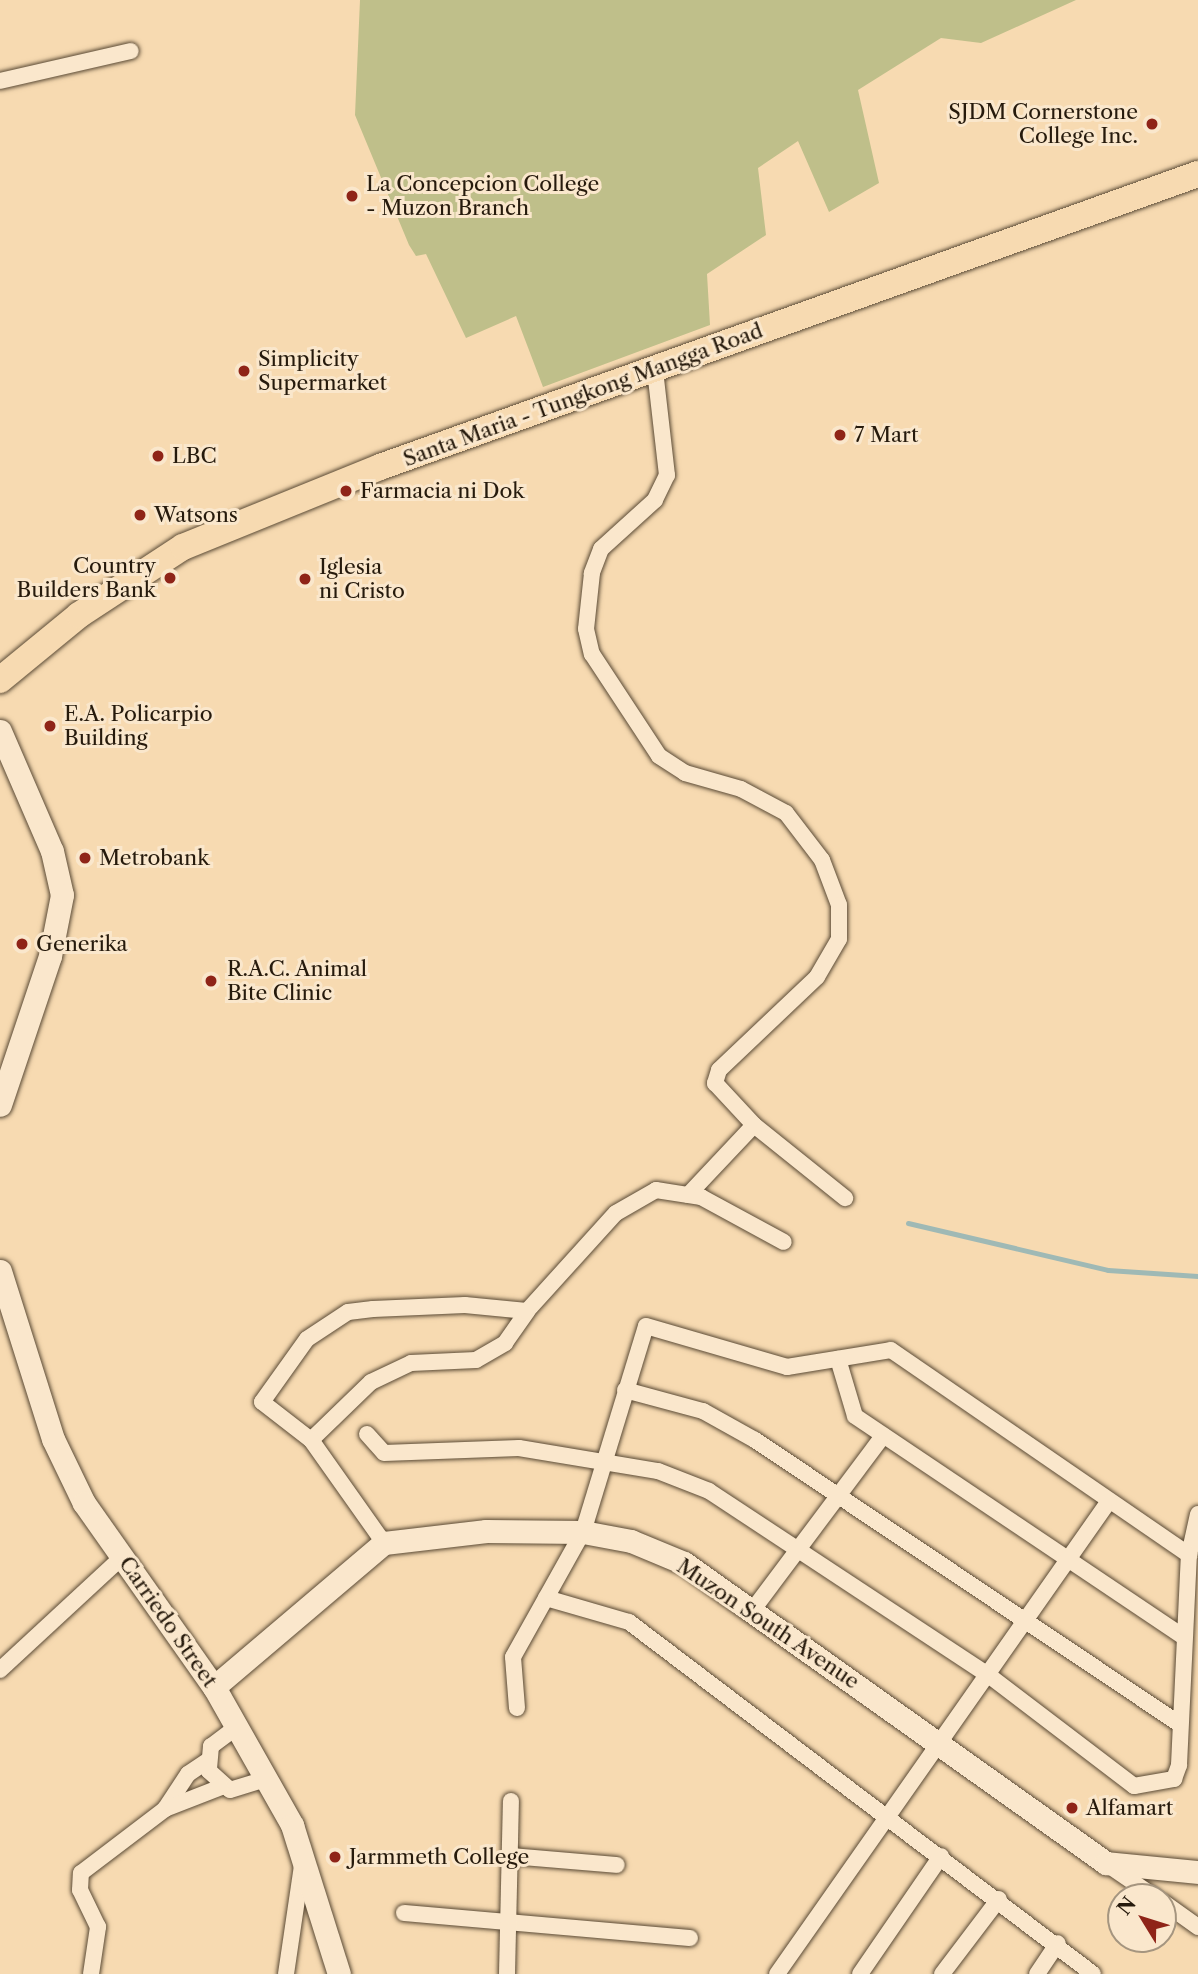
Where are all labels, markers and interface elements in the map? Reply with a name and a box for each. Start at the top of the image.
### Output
place label: SJDM Cornerstone College Inc. [948,99,1138,149]
marker: SJDM Cornerstone College Inc. [1144,116,1160,132]
place label: La Concepcion College - Muzon Branch [366,171,599,221]
marker: La Concepcion College - Muzon Branch [344,188,360,204]
street label: Santa Maria - Tungkong Mangga Road [399,318,767,472]
place label: Simplicity Supermarket [258,346,387,396]
marker: Simplicity Supermarket [236,363,252,379]
place label: 7 Mart [854,422,918,448]
marker: 7 Mart [832,427,848,443]
place label: LBC [172,443,217,469]
marker: LBC [150,448,166,464]
place label: Farmacia ni Dok [360,478,525,504]
marker: Farmacia ni Dok [338,483,354,499]
place label: Watsons [154,502,238,528]
marker: Watsons [132,507,148,523]
place label: Country Builders Bank [17,553,156,603]
place label: Iglesia ni Cristo [319,554,405,604]
marker: Country Builders Bank [162,570,178,586]
marker: Iglesia ni Cristo [297,571,313,587]
place label: E.A. Policarpio Building [64,701,213,751]
marker: E.A. Policarpio Building [42,718,58,734]
place label: Metrobank [99,845,209,871]
marker: Metrobank [77,850,93,866]
place label: Generika [36,931,128,957]
marker: Generika [14,936,30,952]
place label: R.A.C. Animal Bite Clinic [227,956,368,1006]
marker: R.A.C. Animal Bite Clinic [201,971,221,991]
street label: Carriedo Street [114,1552,222,1692]
street label: Muzon South Avenue [672,1553,864,1695]
place label: Alfamart [1086,1795,1173,1821]
marker: Alfamart [1064,1800,1080,1816]
place label: Jarmmeth College [349,1844,529,1870]
marker: Jarmmeth College [327,1849,343,1865]
north arrow [1107,1883,1177,1953]
text: N [1112,1892,1141,1920]

